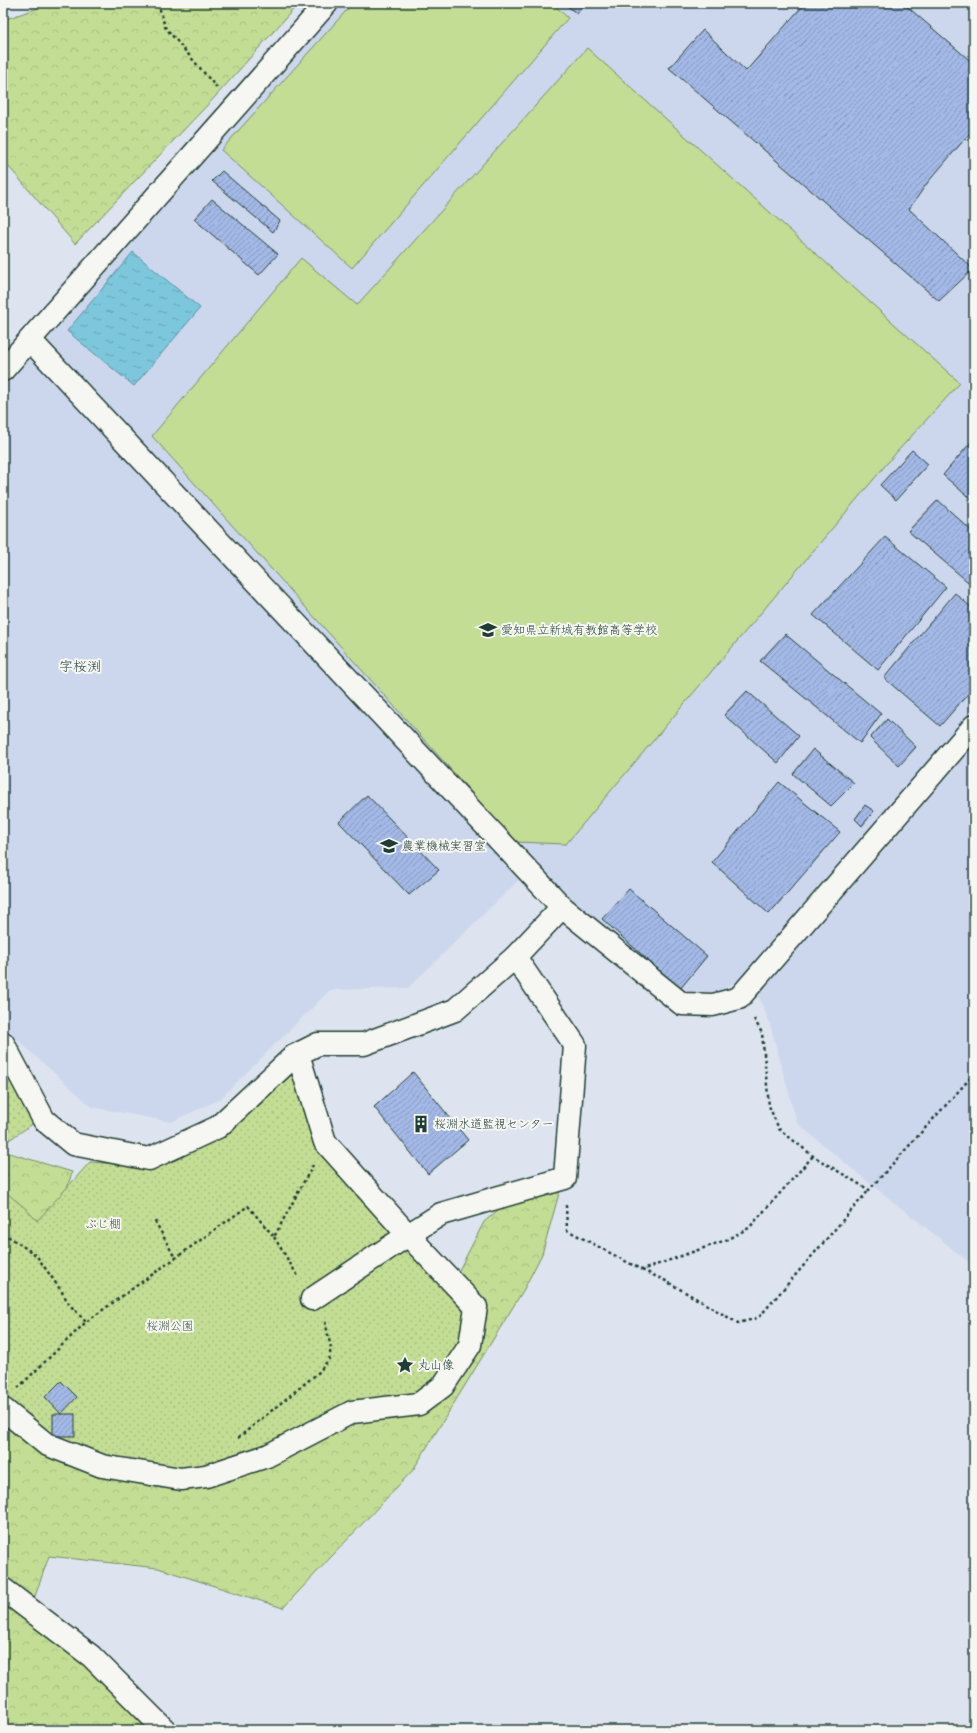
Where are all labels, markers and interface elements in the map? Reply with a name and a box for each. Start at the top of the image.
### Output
school or university icon: 愛知県立新城有教館高等学校 [478,620,498,640]
place label: 愛知県立新城有教館高等学校 [501,622,657,639]
district label: 字桜渕 [59,657,101,677]
school or university icon: 農業機械実習室 [379,836,399,856]
place label: 農業機械実習室 [402,838,486,855]
building icon: 桜淵水道監視センター [411,1114,431,1134]
place label: 桜淵水道監視センター [434,1116,554,1133]
park label: ぶじ棚 [85,1216,121,1233]
park label: 桜淵公園 [146,1318,194,1335]
place icon: 丸山像 [395,1355,415,1375]
place label: 丸山像 [418,1357,454,1374]

